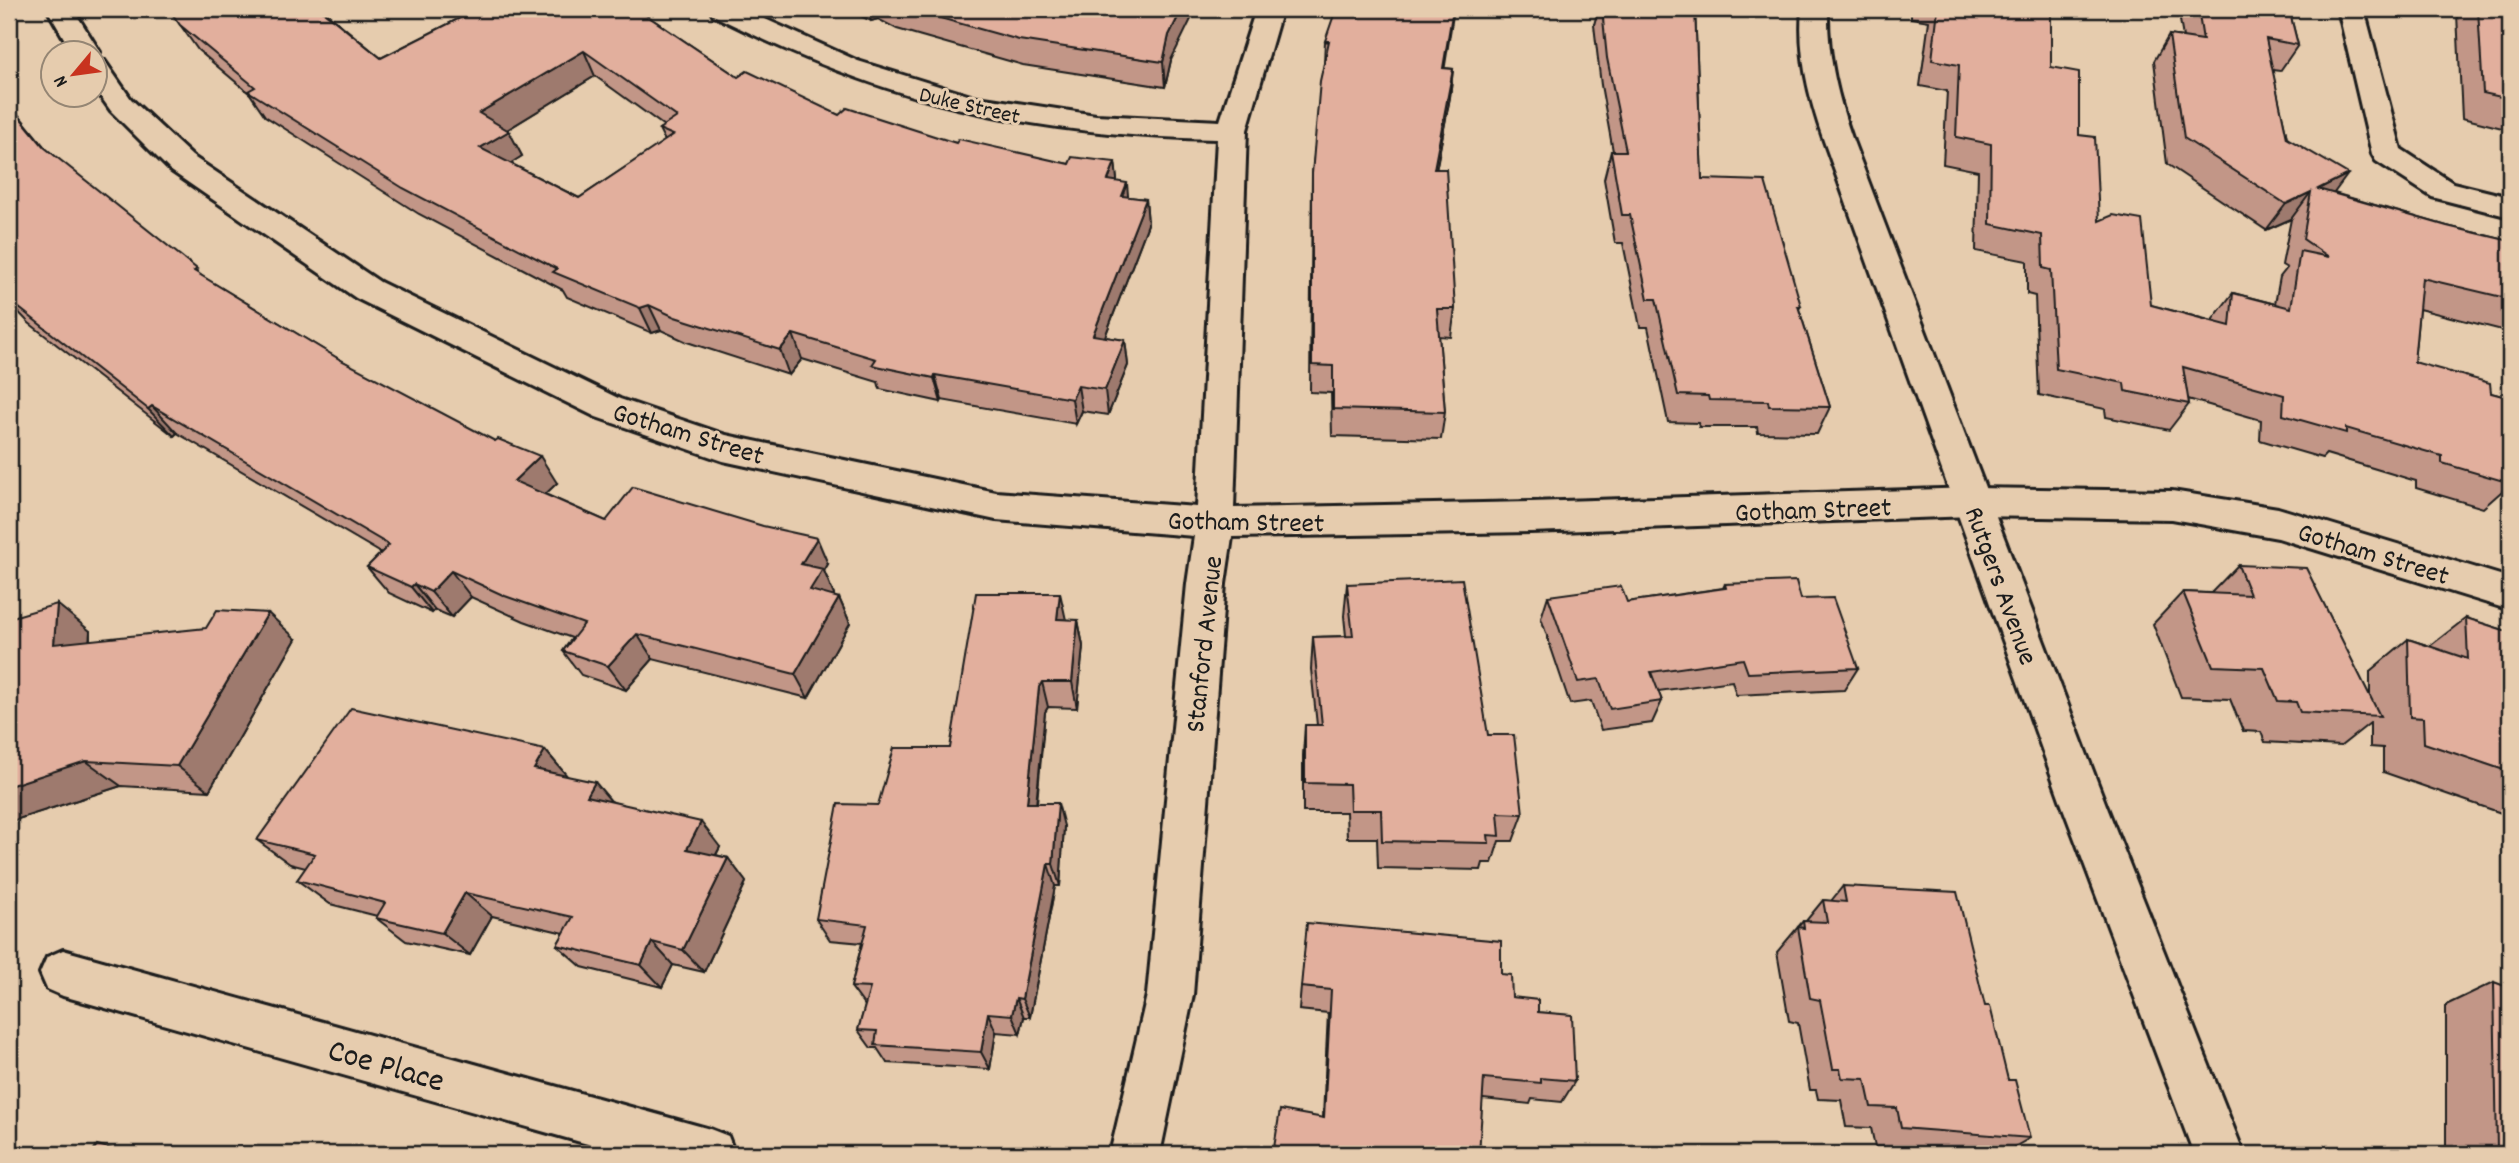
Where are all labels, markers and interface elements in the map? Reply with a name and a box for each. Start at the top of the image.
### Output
north arrow [38,38,108,108]
text: N [48,70,76,91]
street label: Duke Street [916,80,1023,135]
street label: Gotham Street [607,395,768,479]
street label: Gotham Street [1734,490,1892,536]
street label: Rutgers Avenue [1951,502,2045,671]
street label: Gotham Street [1167,504,1325,546]
street label: Gotham Street [2292,515,2453,599]
street label: Stanford Avenue [1178,554,1236,735]
street label: Coe Place [322,1029,449,1107]

